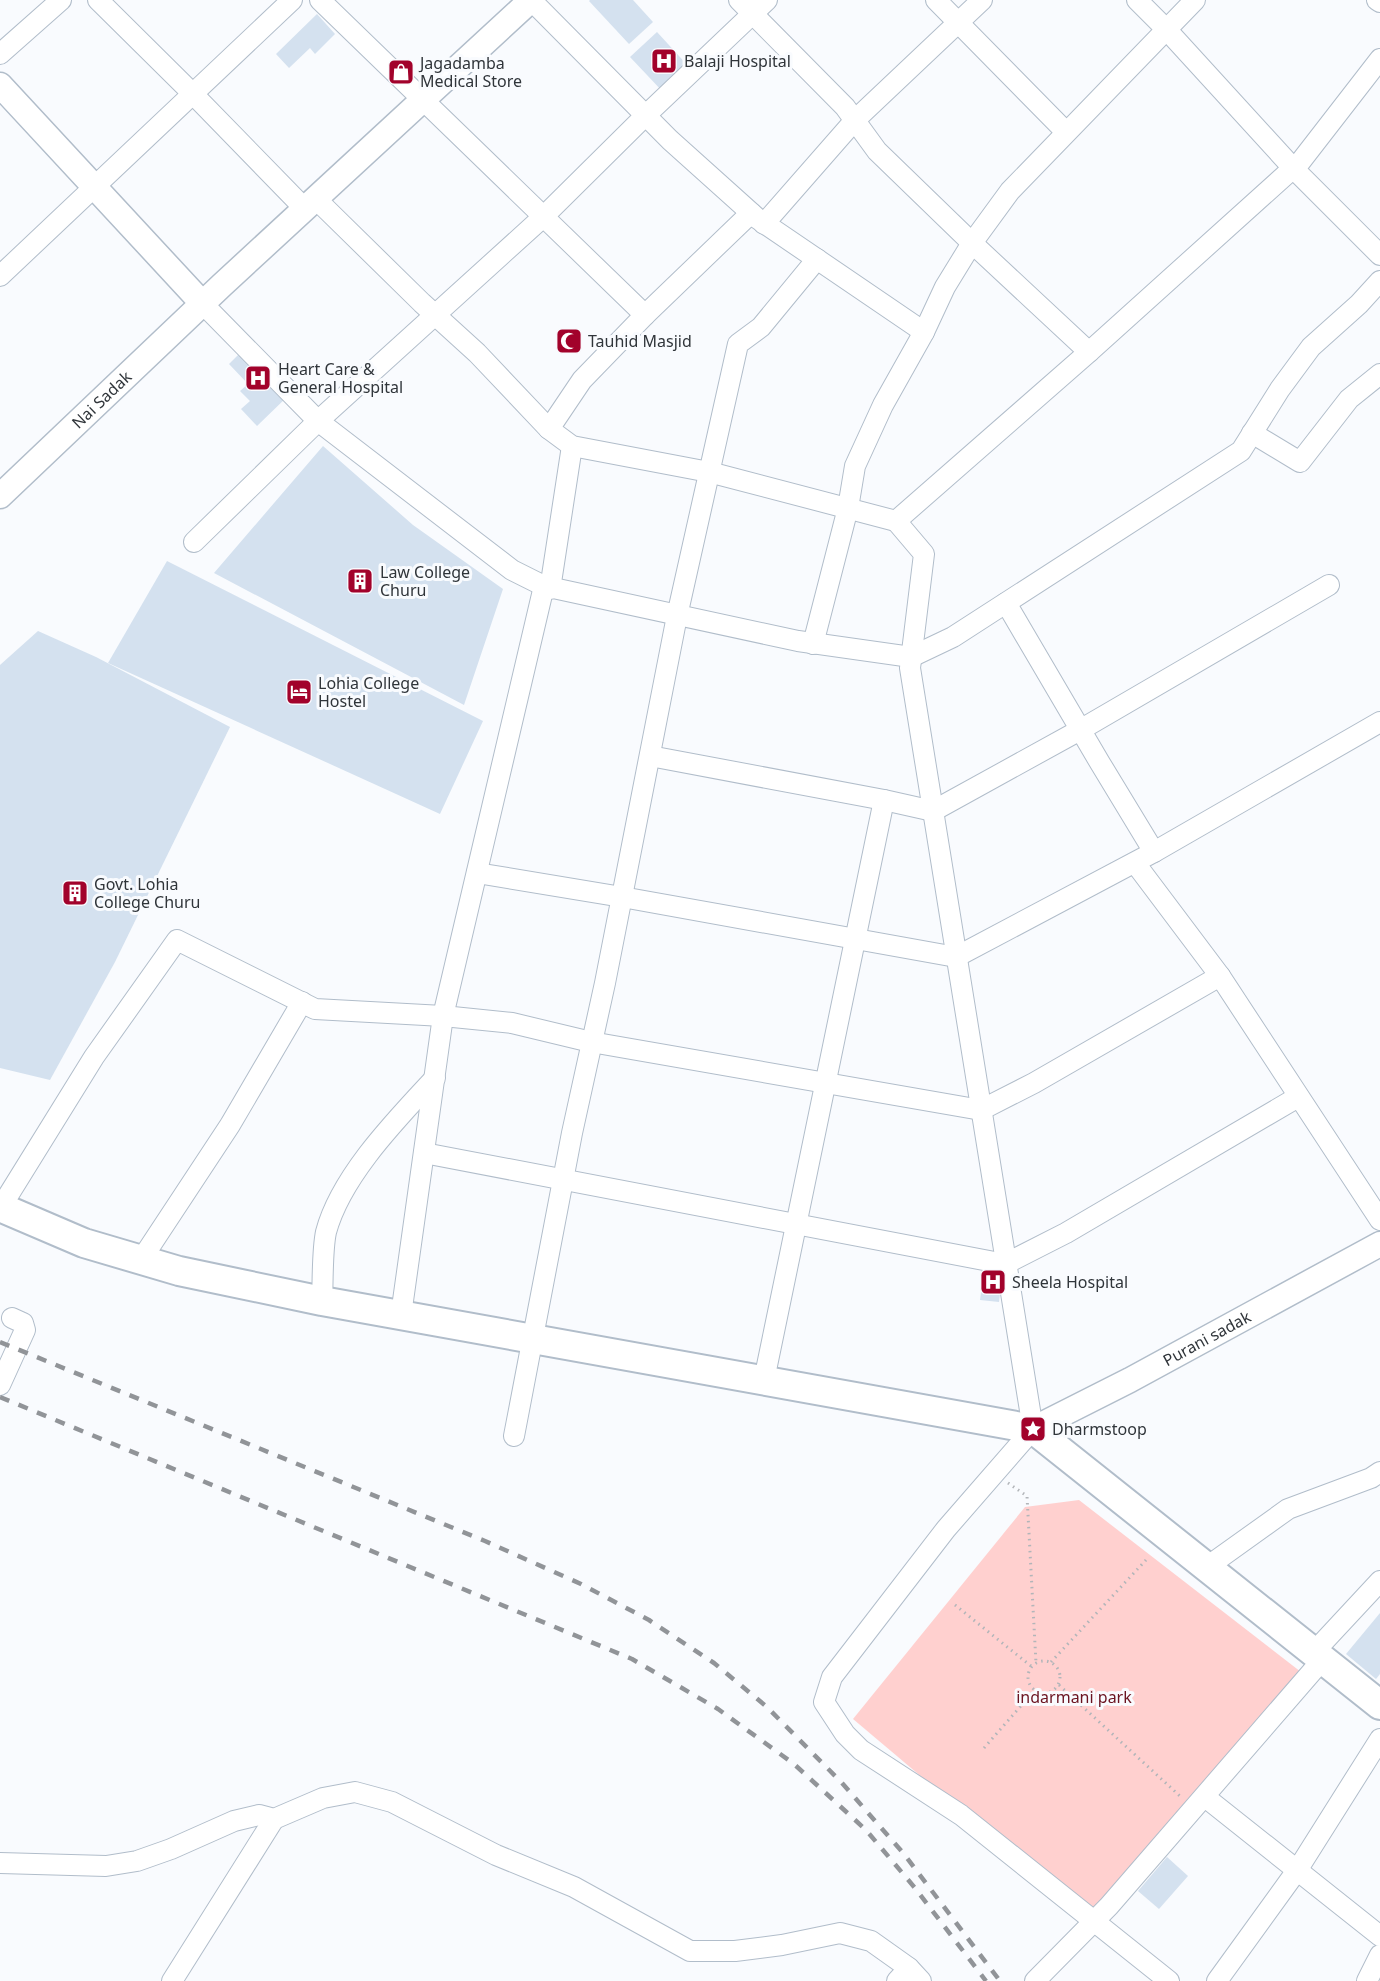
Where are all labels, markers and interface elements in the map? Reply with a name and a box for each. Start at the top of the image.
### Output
hospital icon: Balaji Hospital [649,46,679,76]
place label: Balaji Hospital [684,50,791,72]
place label: Jagadamba Medical Store [418,52,522,92]
shop icon: Jagadamba Medical Store [386,57,416,87]
mosque icon: Tauhid Masjid [554,326,584,356]
place label: Tauhid Masjid [588,330,692,352]
place label: Heart Care & General Hospital [278,358,403,398]
hospital icon: Heart Care & General Hospital [243,363,273,393]
street label: Nai Sadak [67,366,136,433]
place label: Law College Churu [380,561,470,601]
building icon: Law College Churu [345,566,375,596]
place label: Lohia College Hostel [318,672,419,712]
hotel icon: Lohia College Hostel [284,677,314,707]
place label: Govt. Lohia College Churu [94,873,200,913]
building icon: Govt. Lohia College Churu [60,878,90,908]
hospital icon: Sheela Hospital [978,1267,1008,1297]
place label: Sheela Hospital [1012,1271,1128,1293]
street label: Purani sadak [1159,1305,1255,1371]
place icon: Dharmstoop [1018,1414,1048,1444]
place label: Dharmstoop [1052,1418,1147,1440]
park label: indarmani park [1016,1686,1132,1708]

